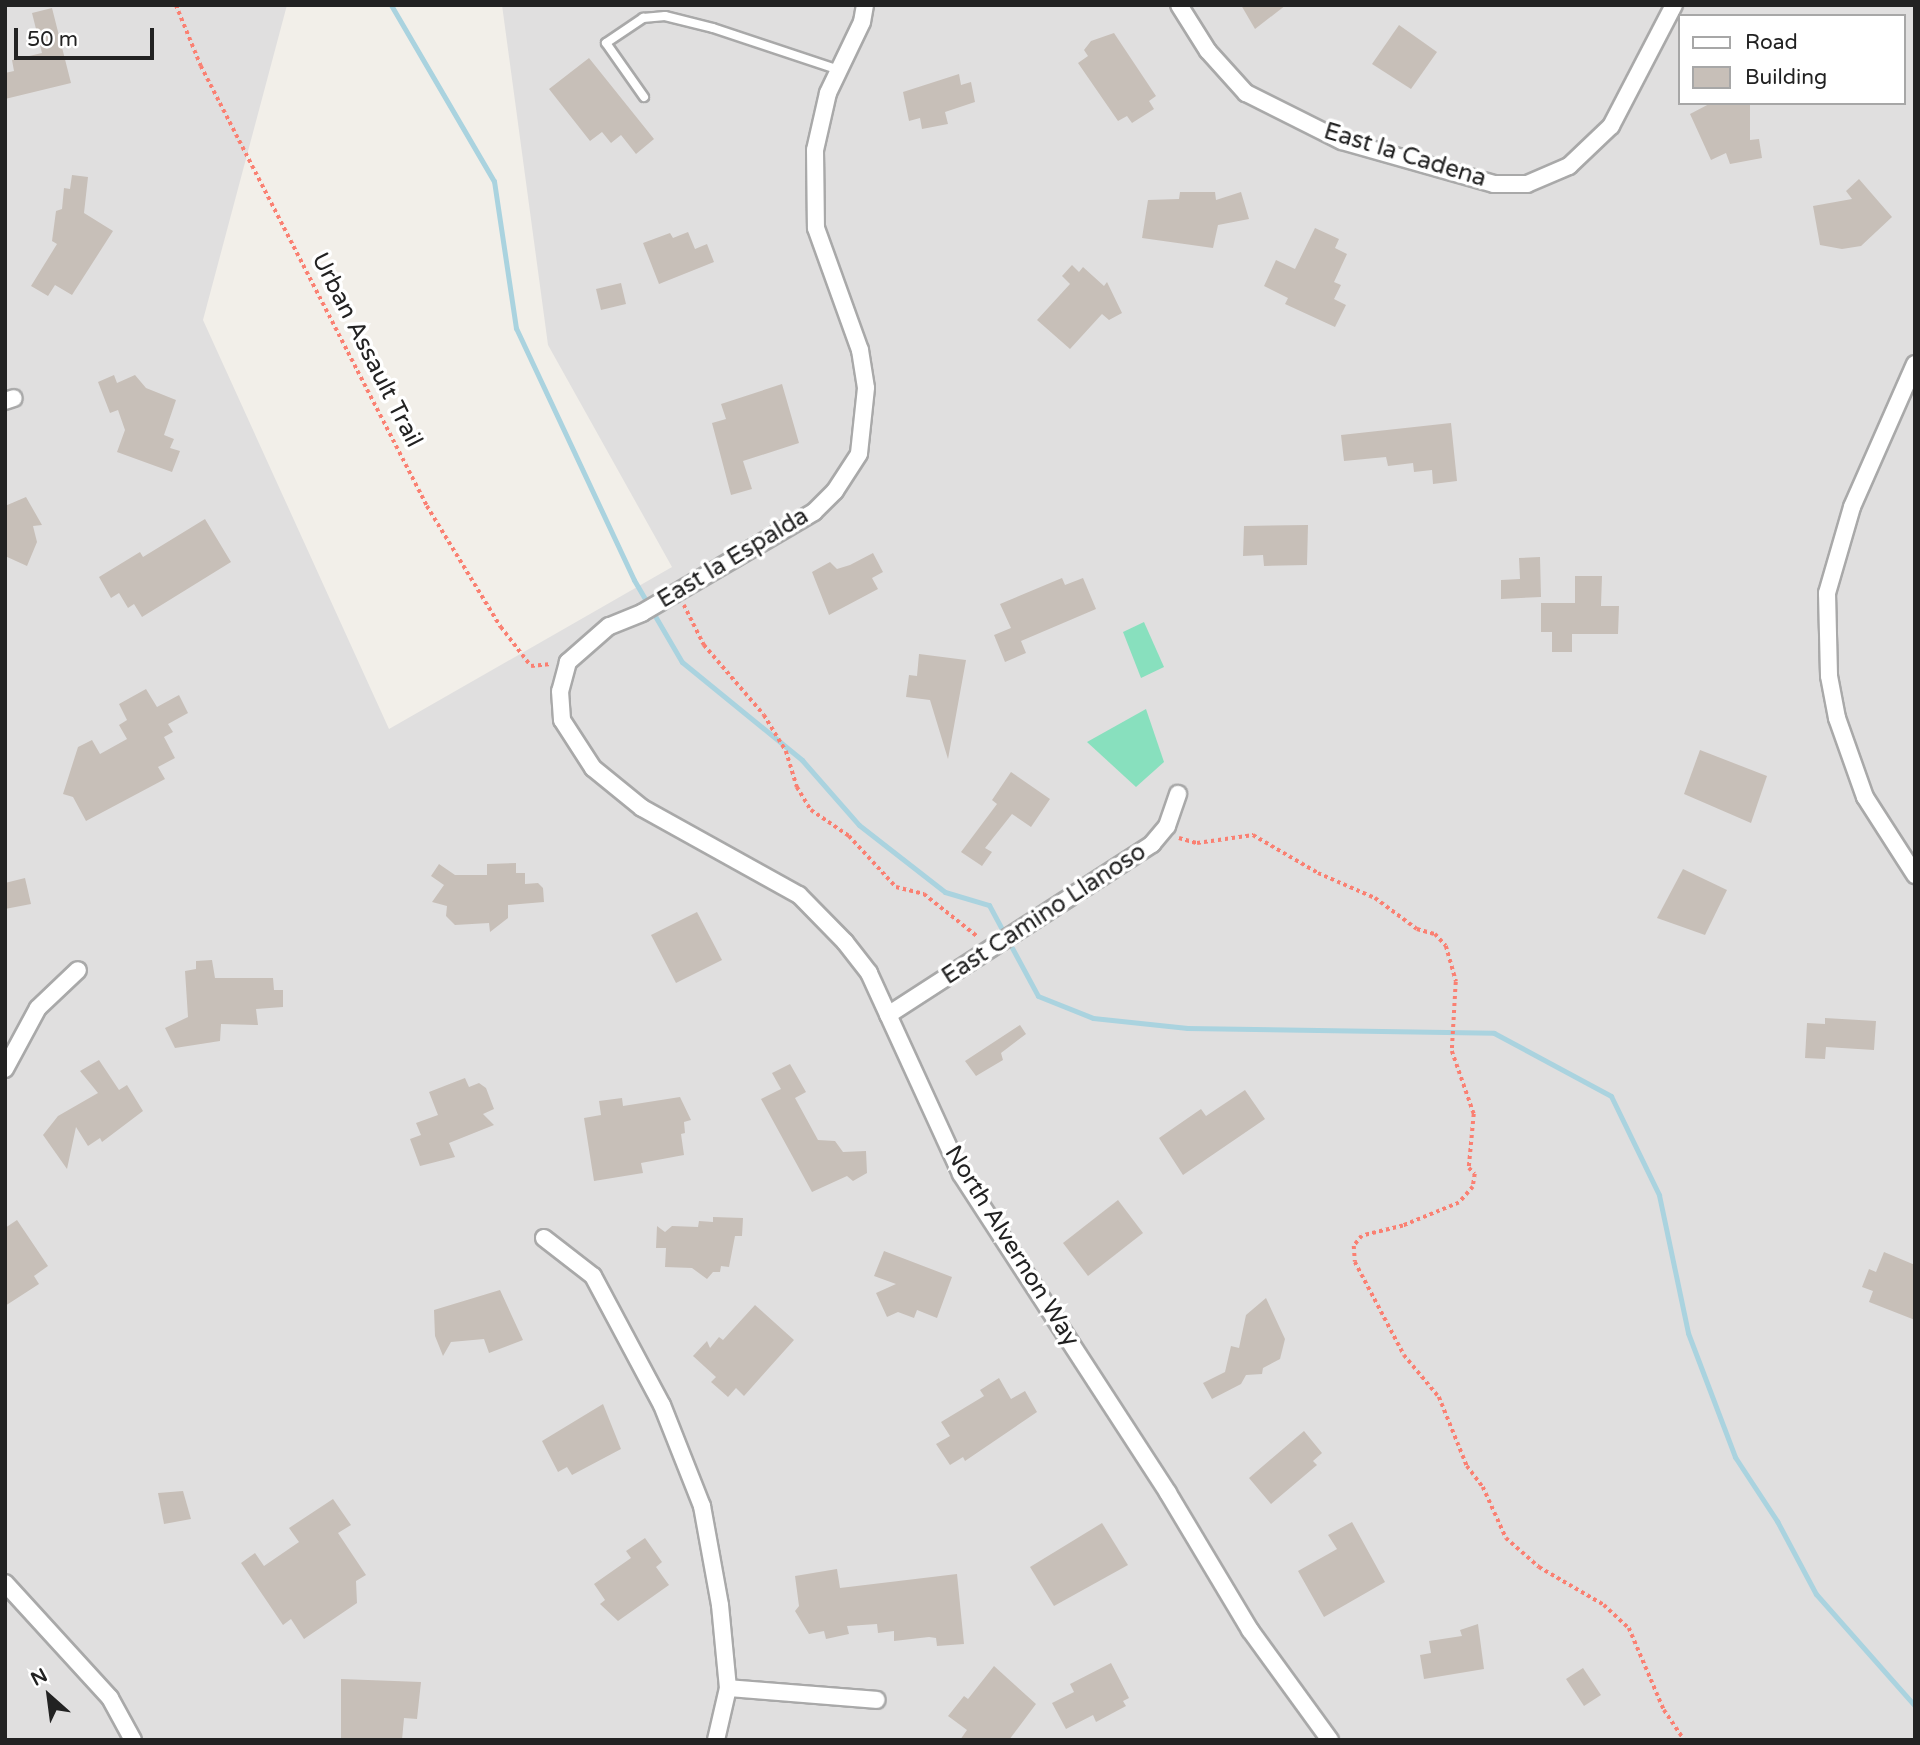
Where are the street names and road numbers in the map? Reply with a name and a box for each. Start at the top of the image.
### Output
street label: East la Cadena [1320,117,1490,193]
street label: Urban Assault Trail [305,248,429,452]
street label: East la Espalda [652,502,814,614]
street label: East Camino Llanoso [936,837,1152,991]
street label: North Alvernon Way [938,1140,1086,1352]

